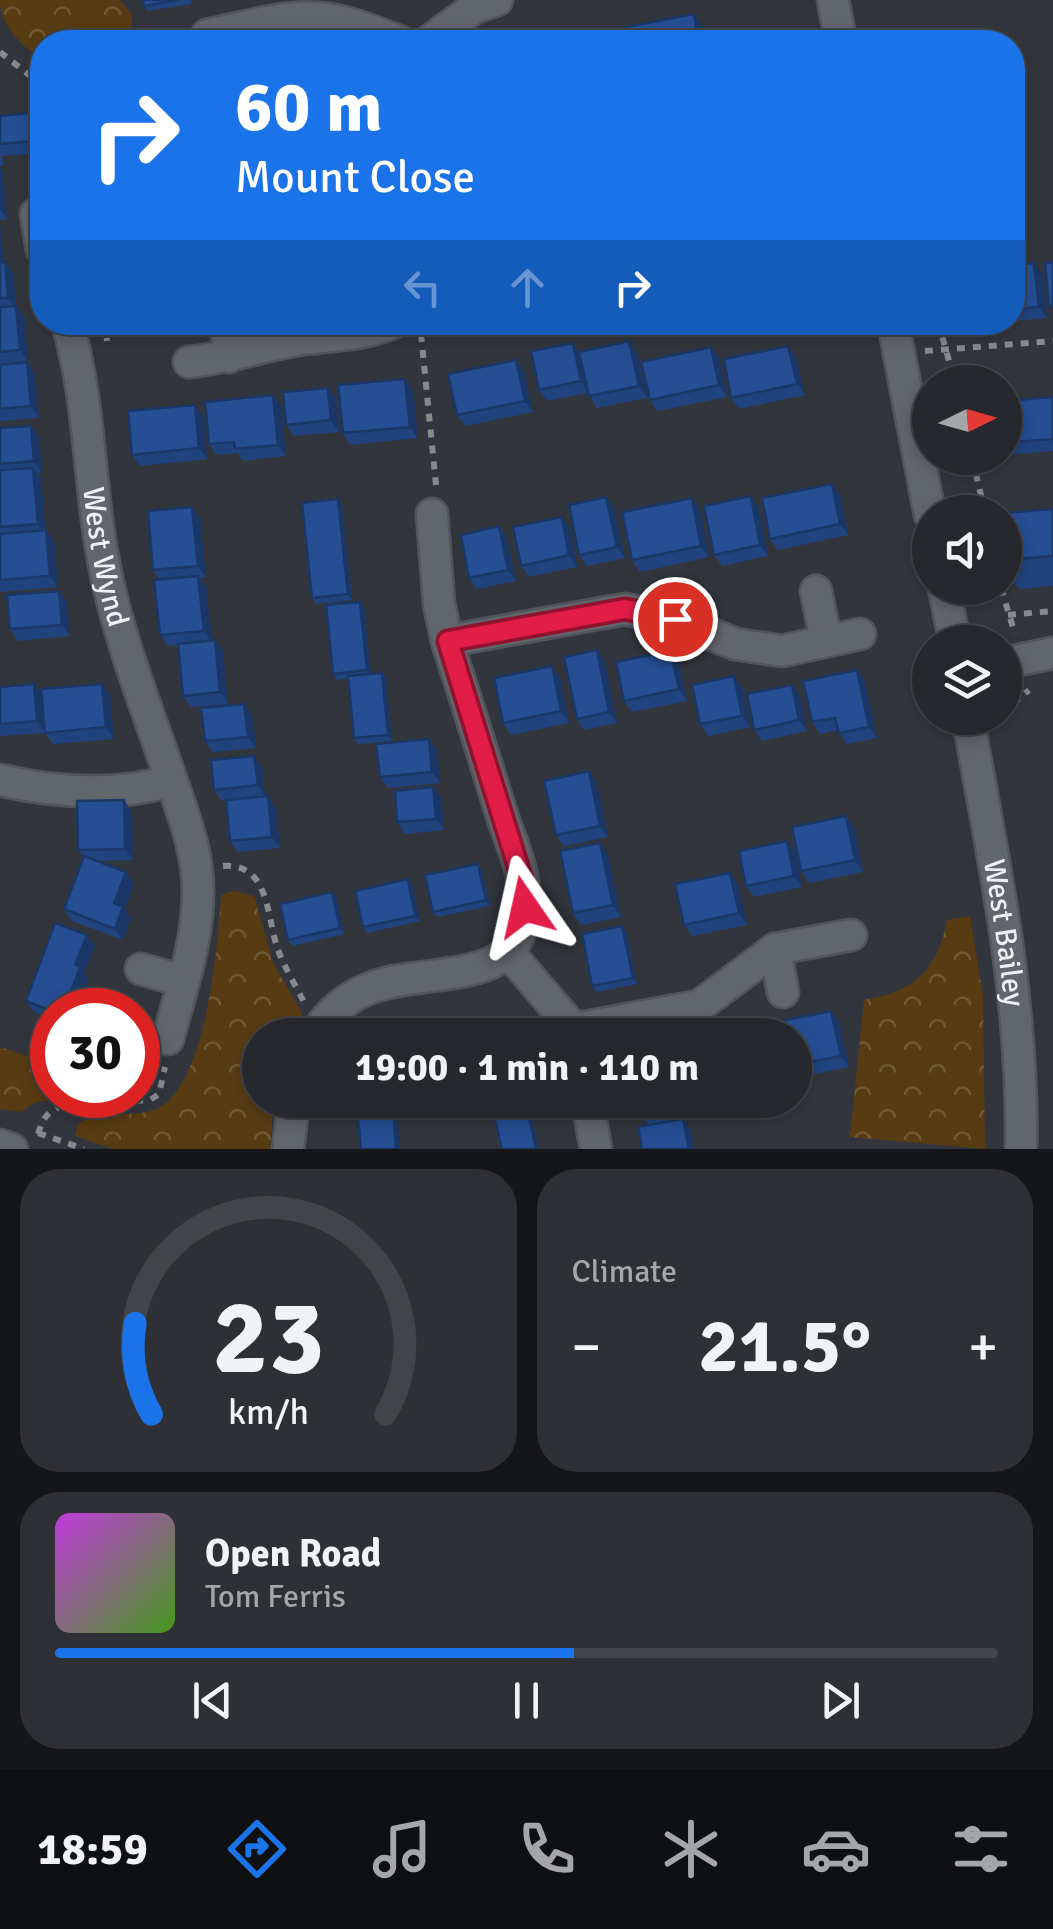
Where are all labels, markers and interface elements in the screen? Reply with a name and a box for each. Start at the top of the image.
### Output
text: 60 m [235,64,383,150]
icon: right [70,70,200,200]
text: Mount Close [235,150,475,205]
icon: left [395,260,450,315]
icon: ahead [500,260,555,315]
icon: right [605,260,660,315]
north arrow [912,365,1022,475]
map controls [912,365,1022,735]
street label: West Wynd [74,485,136,631]
button: sound [912,495,1022,605]
pin [633,577,718,662]
icon: arrive [648,592,703,647]
button: layers [912,625,1022,735]
position arrow [473,855,577,959]
street label: West Bailey [975,856,1033,1008]
speed limit sign: 30 [30,988,160,1118]
text: 19:00 · 1 min · 110 m [355,1044,699,1091]
text: Climate [572,1252,677,1291]
text: 23 [212,1274,324,1402]
text: 21.5° [698,1300,871,1393]
text: − [572,1313,601,1381]
text: + [968,1313,998,1381]
text: km/h [228,1390,309,1434]
text: Open Road [205,1530,381,1577]
text: Tom Ferris [205,1577,346,1616]
icon: previous [185,1673,240,1728]
icon: pause [499,1673,554,1728]
icon: next [813,1673,868,1728]
icon: directions [222,1814,292,1884]
icon: music [367,1814,437,1884]
icon: phone [512,1814,582,1884]
icon: climate [656,1814,726,1884]
icon: car [801,1814,871,1884]
icon: filters [946,1814,1016,1884]
text: 18:59 [37,1822,148,1877]

